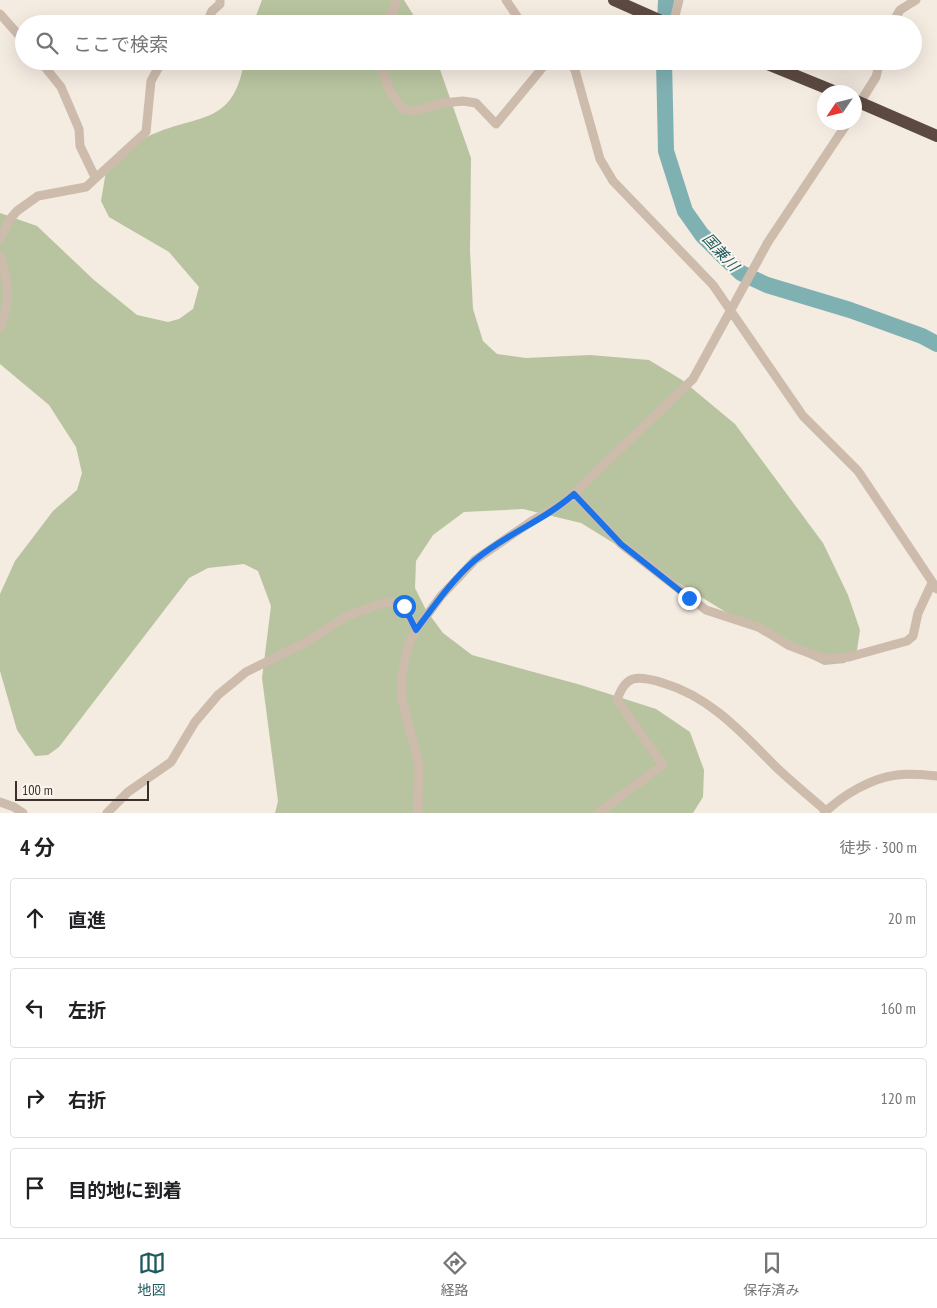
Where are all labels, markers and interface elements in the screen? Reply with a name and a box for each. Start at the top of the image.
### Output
search box [15,15,922,70]
icon: search [33,29,61,57]
text: ここで検索 [73,32,168,56]
north arrow [817,85,862,130]
water label: 国兼川 [699,229,745,276]
route end [678,587,701,610]
route start [393,595,416,618]
scale bar [15,778,149,801]
text: 100 m [22,781,53,799]
text: 4 分 [20,834,55,861]
text: 徒歩 · 300 m [839,837,917,857]
icon: ahead [21,904,49,932]
text: 直進 [68,908,106,932]
text: 20 m [888,908,916,928]
icon: left [21,994,49,1022]
text: 左折 [68,998,106,1022]
text: 160 m [881,998,916,1018]
icon: right [21,1084,49,1112]
text: 右折 [68,1088,106,1112]
text: 120 m [881,1088,916,1108]
icon: arrive [21,1174,49,1202]
text: 目的地に到着 [68,1178,182,1202]
tab: 地図 [138,1249,166,1299]
tab: 経路 [441,1249,469,1299]
tab: 保存済み [744,1249,800,1299]

